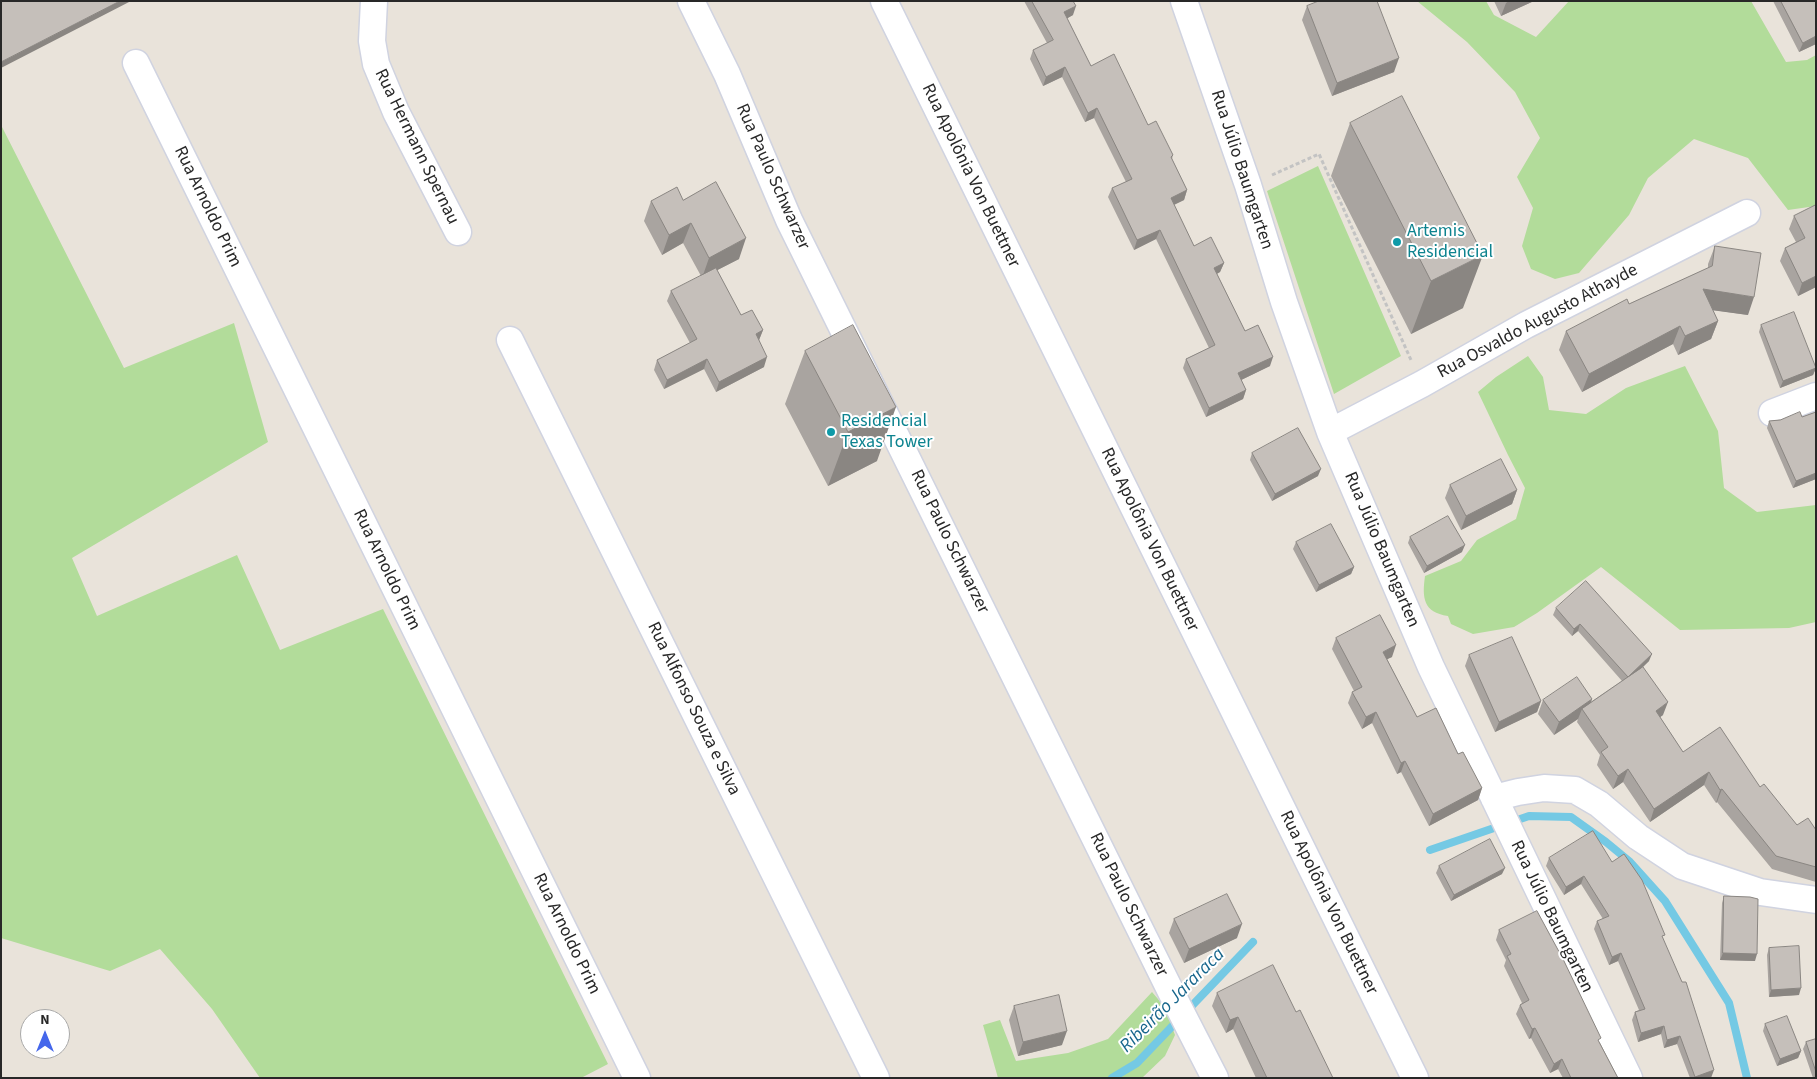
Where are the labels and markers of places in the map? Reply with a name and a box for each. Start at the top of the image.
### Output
place label: Artemis Residencial [1407,221,1493,264]
marker: Artemis Residencial [1391,236,1403,248]
place label: Residencial Texas Tower [841,411,933,454]
marker: Residencial Texas Tower [825,426,837,438]

